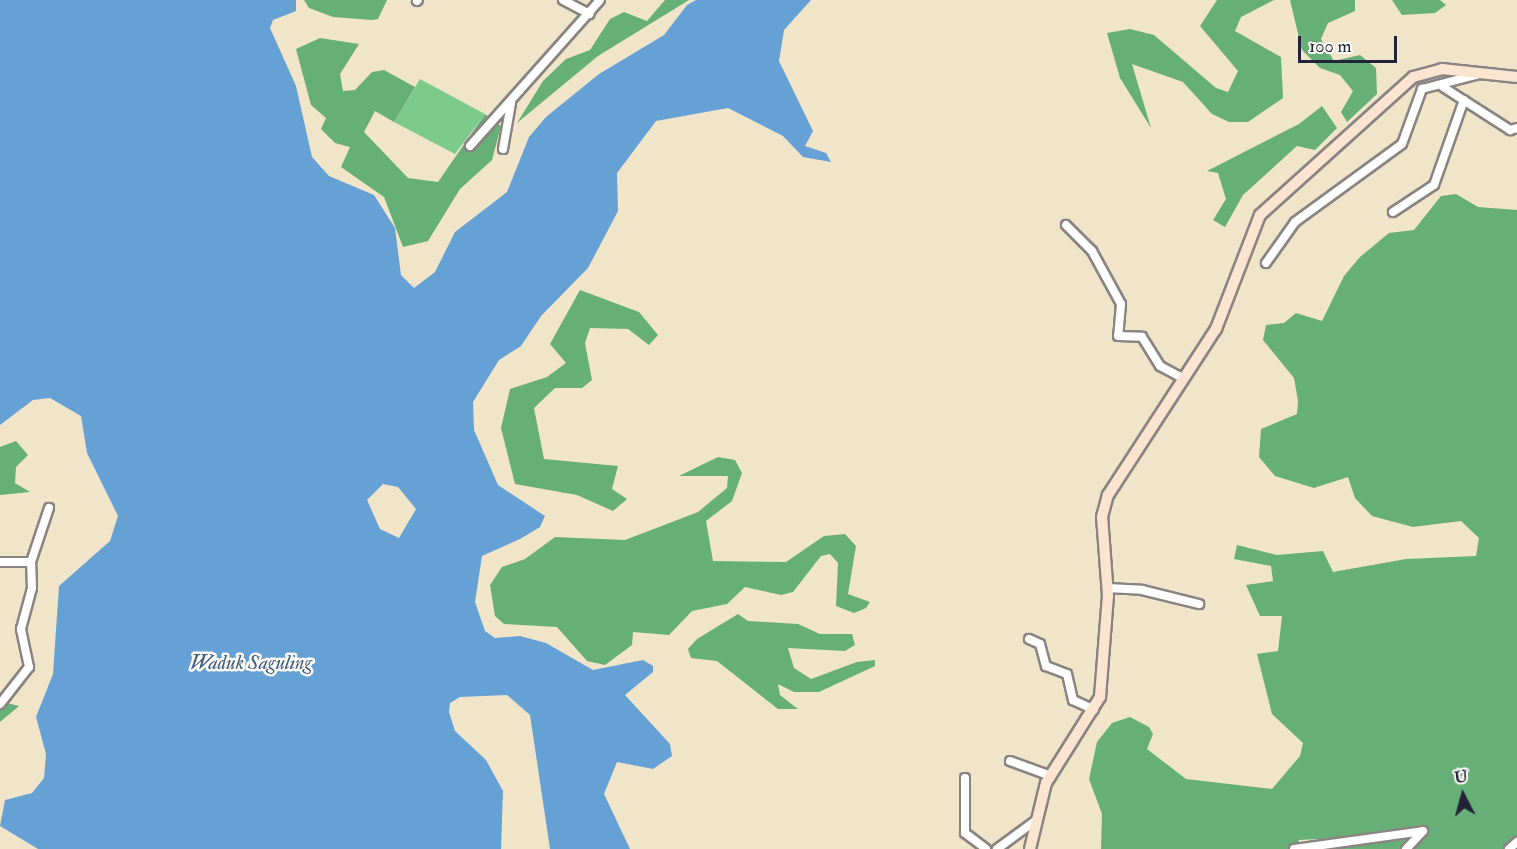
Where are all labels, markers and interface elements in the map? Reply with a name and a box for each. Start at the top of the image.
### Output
scale bar [1301,24,1400,62]
text: 100 m [1309,35,1352,58]
water label: Waduk Saguling [190,650,312,674]
north arrow [1433,765,1493,825]
text: U [1453,766,1469,788]

